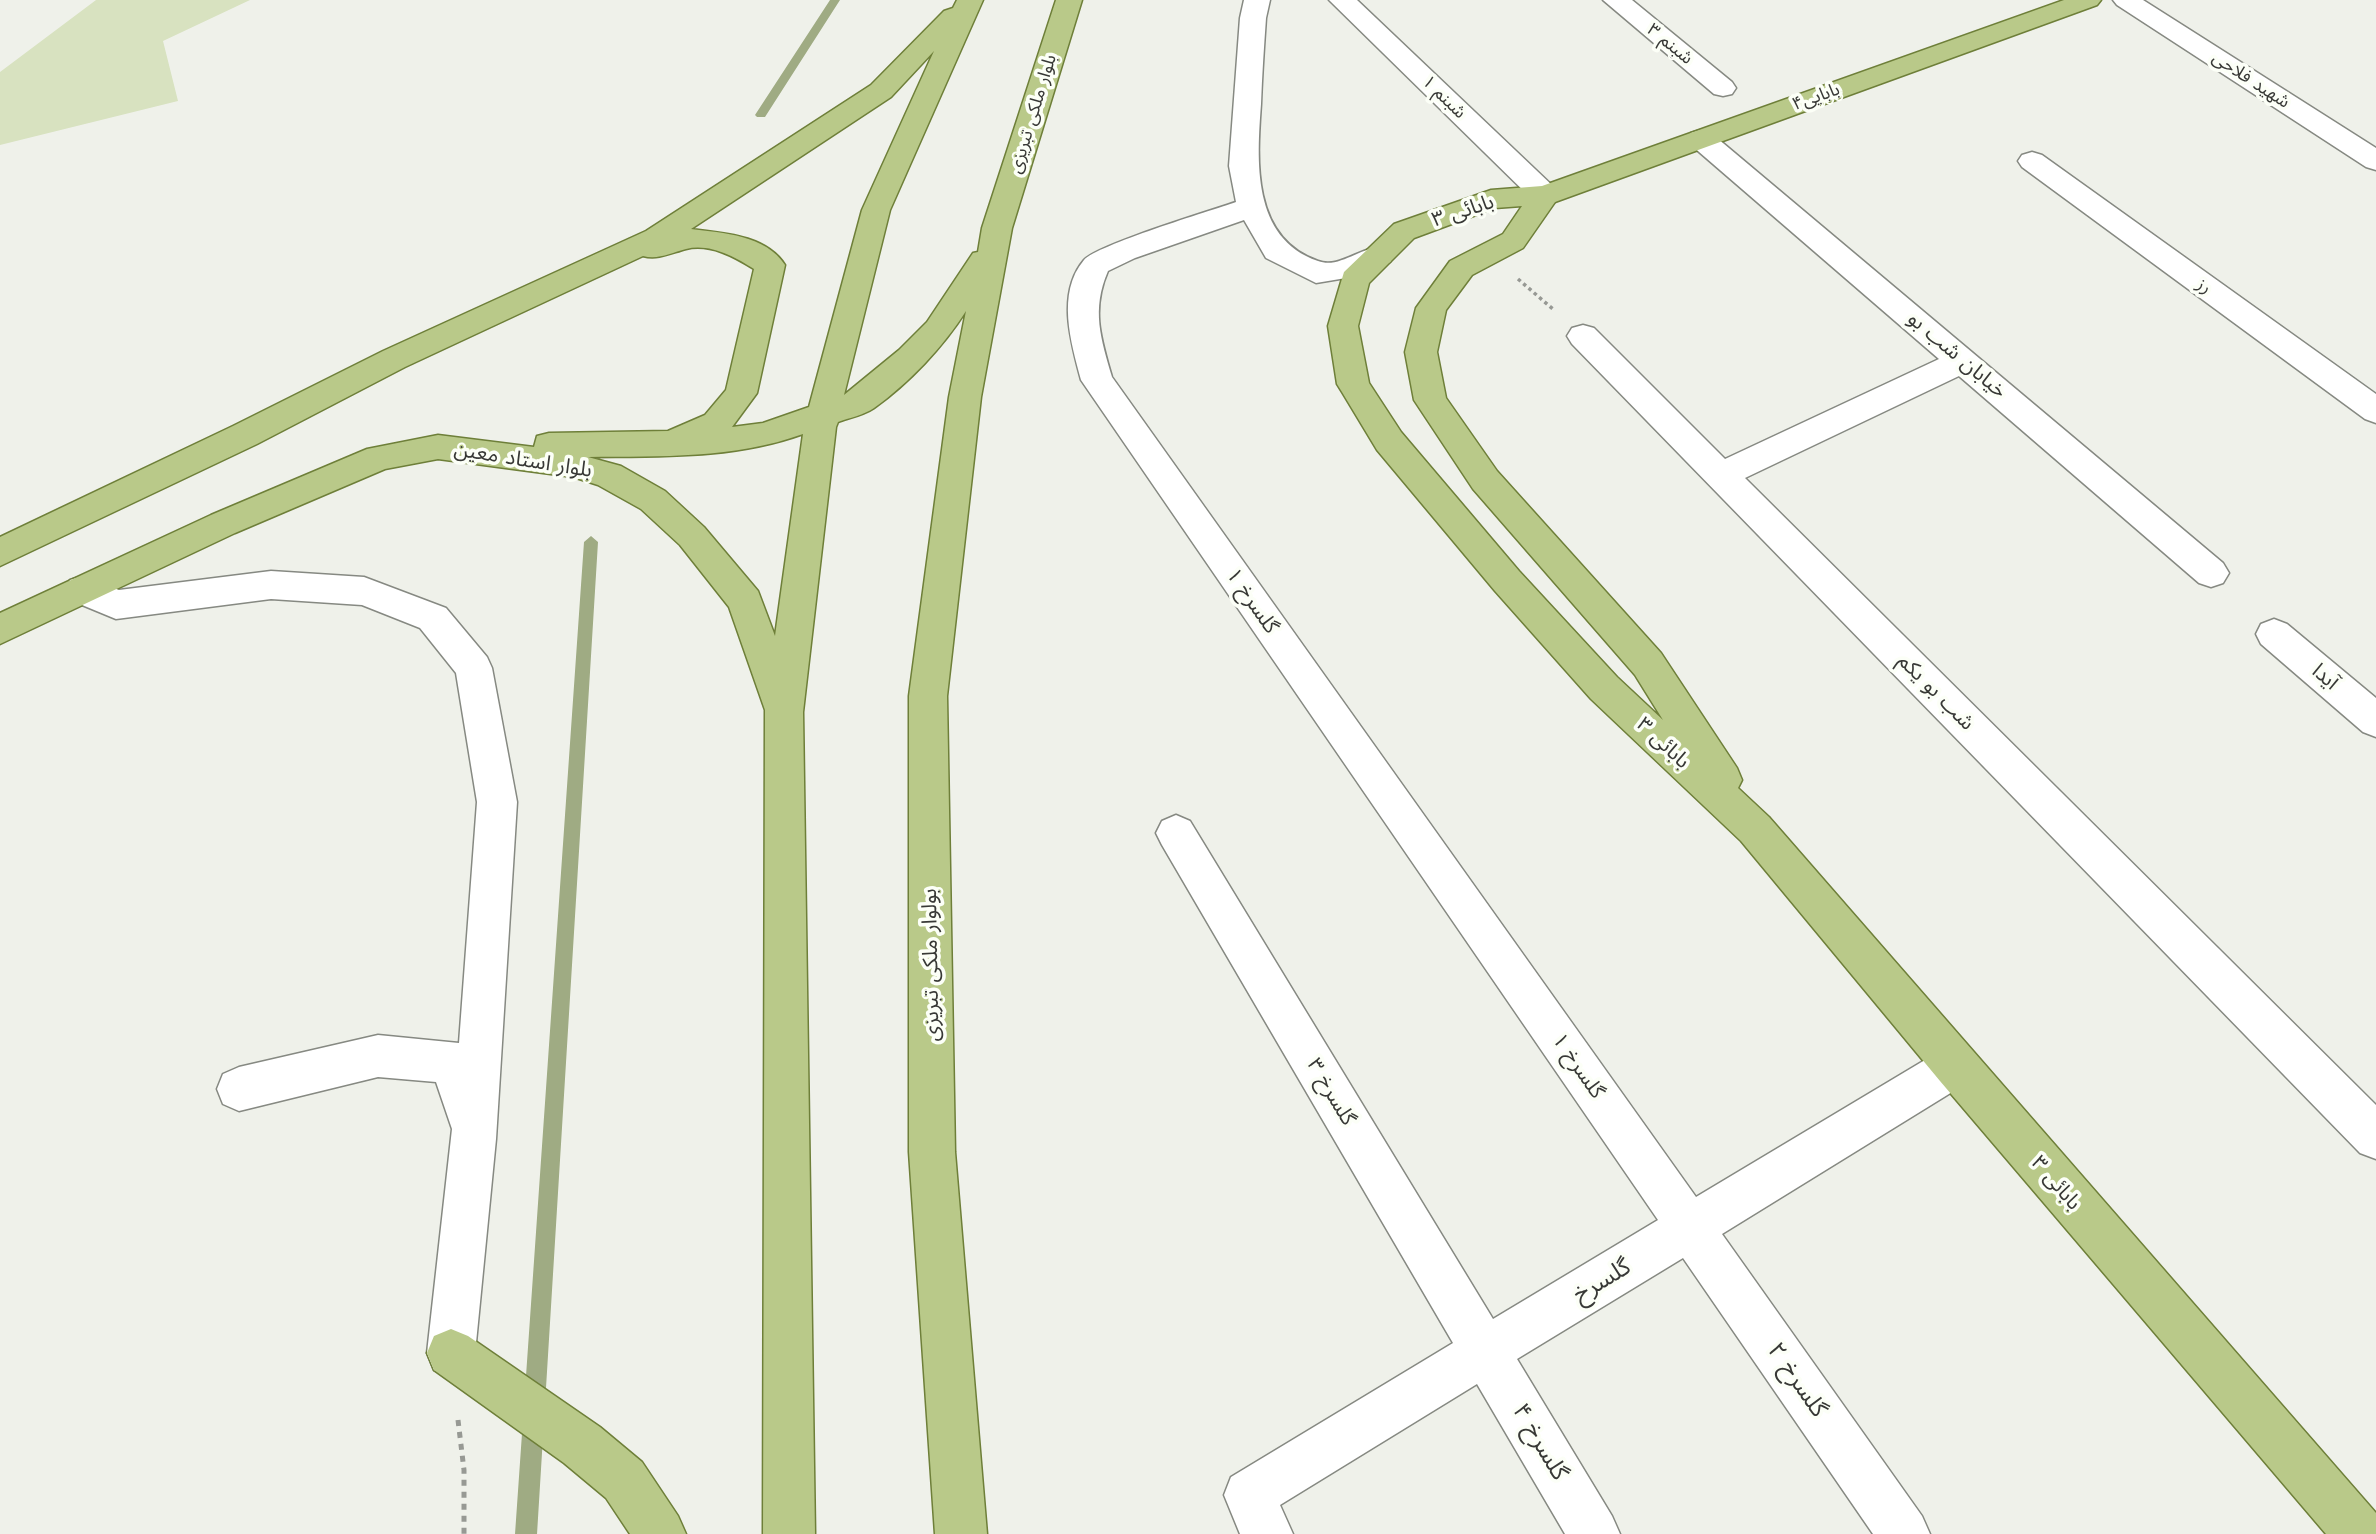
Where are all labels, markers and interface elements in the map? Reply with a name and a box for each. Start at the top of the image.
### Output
street label: شبنم ۳ [1643,19,1697,69]
street label: شهید فلاحی [2208,47,2294,113]
street label: بلوار ملکى تبریزى [1005,52,1061,176]
street label: شبنم ۱ [1417,71,1471,123]
street label: بابایی۴ [1789,78,1843,116]
street label: بابائی ۳ [1429,189,1497,233]
street label: رز [2192,273,2216,299]
street label: خیابان شب بو [1902,306,2012,404]
street label: بلوار استاد معین [452,437,594,483]
street label: گلسرخ ۱ [1221,564,1283,638]
street label: شب بو یکم [1892,648,1980,736]
street label: آیدا [2306,659,2344,695]
street label: بابائی ۳ [1631,712,1695,774]
street label: بولوار ملکی تبریزی [917,888,945,1042]
street label: گلسرخ ۱ [1547,1029,1609,1103]
street label: گلسرخ ۳ [1301,1054,1361,1130]
street label: بابائی ۳ [2026,1151,2086,1215]
street label: گلسرخ [1568,1253,1636,1309]
street label: گلسرخ ۲ [1761,1337,1833,1423]
street label: گلسرخ ۴ [1506,1398,1574,1486]

